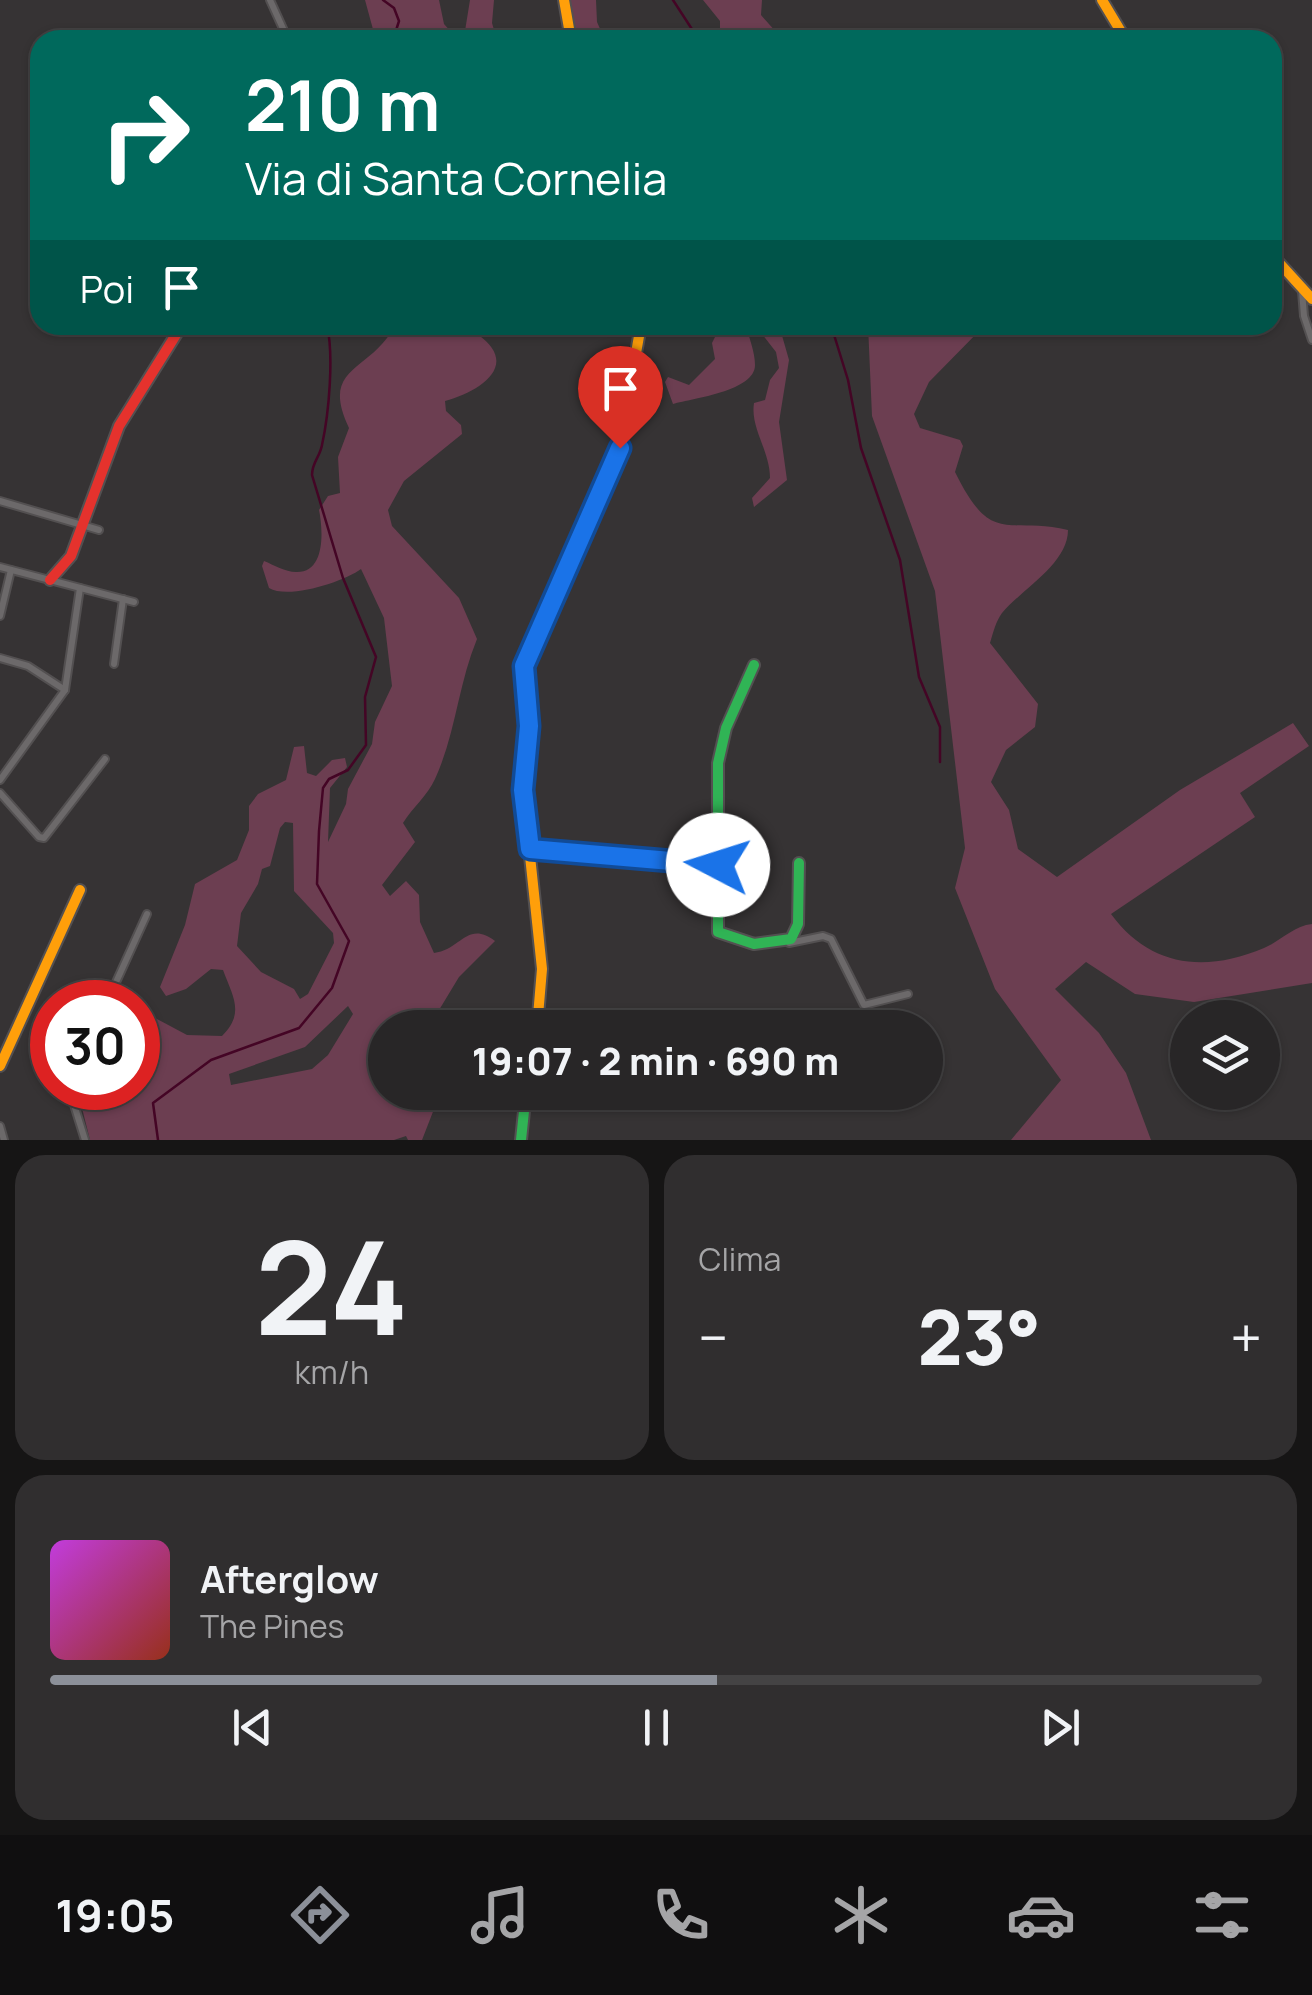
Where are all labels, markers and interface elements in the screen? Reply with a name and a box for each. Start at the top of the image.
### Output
text: 210 m [245,56,440,152]
icon: right [80,70,210,200]
text: Via di Santa Cornelia [245,147,667,209]
icon: arrive [154,260,209,315]
text: Poi [80,262,134,314]
pin [578,346,663,449]
icon: arrive [593,361,648,416]
position arrow [666,813,770,917]
speed limit sign: 30 [30,980,160,1110]
map controls [1170,1000,1280,1110]
button: layers [1170,1000,1280,1110]
text: 19:07 · 2 min · 690 m [472,1034,839,1086]
text: 24 [255,1196,409,1374]
text: Clima [699,1237,781,1281]
text: 23° [918,1285,1041,1388]
text: − [699,1299,728,1375]
text: + [1230,1299,1262,1375]
text: km/h [295,1350,369,1394]
text: Afterglow [200,1552,379,1604]
text: The Pines [200,1604,344,1648]
icon: previous [225,1700,280,1755]
icon: pause [629,1700,684,1755]
icon: next [1033,1700,1088,1755]
icon: directions [285,1880,355,1950]
icon: music [465,1880,535,1950]
icon: phone [646,1880,716,1950]
icon: climate [826,1880,896,1950]
icon: car [1006,1880,1076,1950]
icon: filters [1187,1880,1257,1950]
text: 19:05 [55,1884,174,1946]

